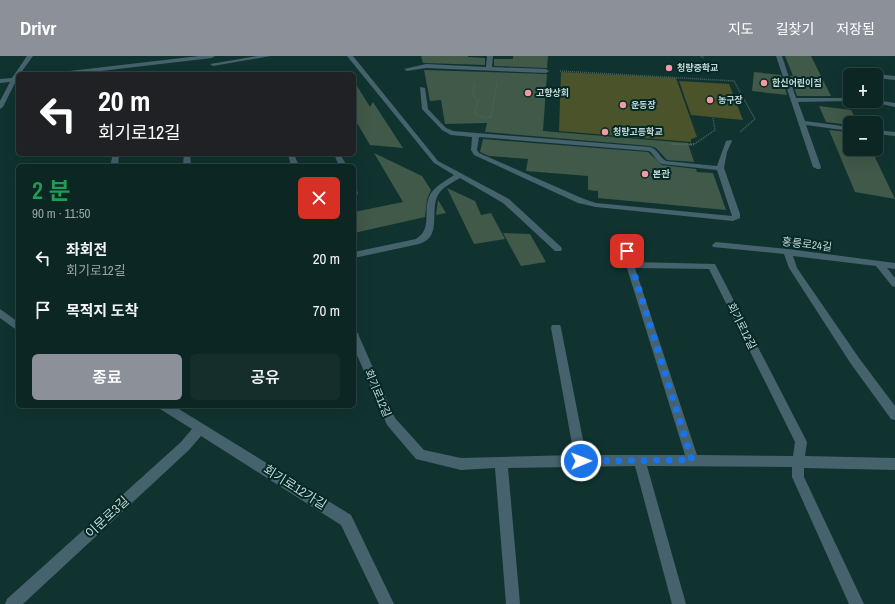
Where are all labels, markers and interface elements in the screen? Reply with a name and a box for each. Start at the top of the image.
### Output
text: Drivr [20,15,56,41]
text: 지도 [728,20,754,38]
text: 길찾기 [776,20,814,38]
text: 저장됨 [836,20,875,38]
place label: 청량중학교 [677,62,718,74]
marker: 청량중학교 [664,63,674,73]
map controls [843,68,883,156]
button: + [843,68,883,108]
place label: 한신어린이집 [772,77,822,89]
marker: 한신어린이집 [759,78,769,88]
text: 20 m [98,82,150,120]
place label: 고향상회 [536,87,569,99]
icon: left [32,88,84,140]
marker: 고향상회 [523,88,533,98]
place label: 농구장 [718,94,743,106]
marker: 농구장 [705,95,715,105]
place label: 운동장 [631,99,656,111]
marker: 운동장 [618,100,628,110]
button: − [843,116,883,156]
text: 회기로12길 [98,120,181,145]
place label: 청량고등학교 [613,126,663,138]
marker: 청량고등학교 [600,127,610,137]
place label: 본관 [652,168,670,180]
marker: 본관 [640,169,650,179]
text: 2 분 [32,174,71,206]
button: close [298,177,340,219]
text: 90 m · 11:50 [32,205,91,222]
pin [610,234,644,268]
street label: 홍릉로24길 [781,234,833,254]
text: 좌회전 [66,239,107,260]
icon: arrive [616,240,638,262]
icon: left [32,247,54,269]
text: 20 m [313,248,340,269]
text: 회기로12길 [66,262,126,279]
icon: arrive [32,299,54,321]
text: 목적지 도착 [66,300,138,321]
text: 70 m [313,300,340,321]
street label: 회기로12길 [724,300,760,352]
button: 종료 [32,354,182,400]
button: 공유 [190,354,340,400]
street label: 회기로12길 [362,367,394,419]
position arrow [560,440,602,482]
street label: 회기로12가길 [260,461,330,513]
street label: 이문로3길 [82,492,132,542]

